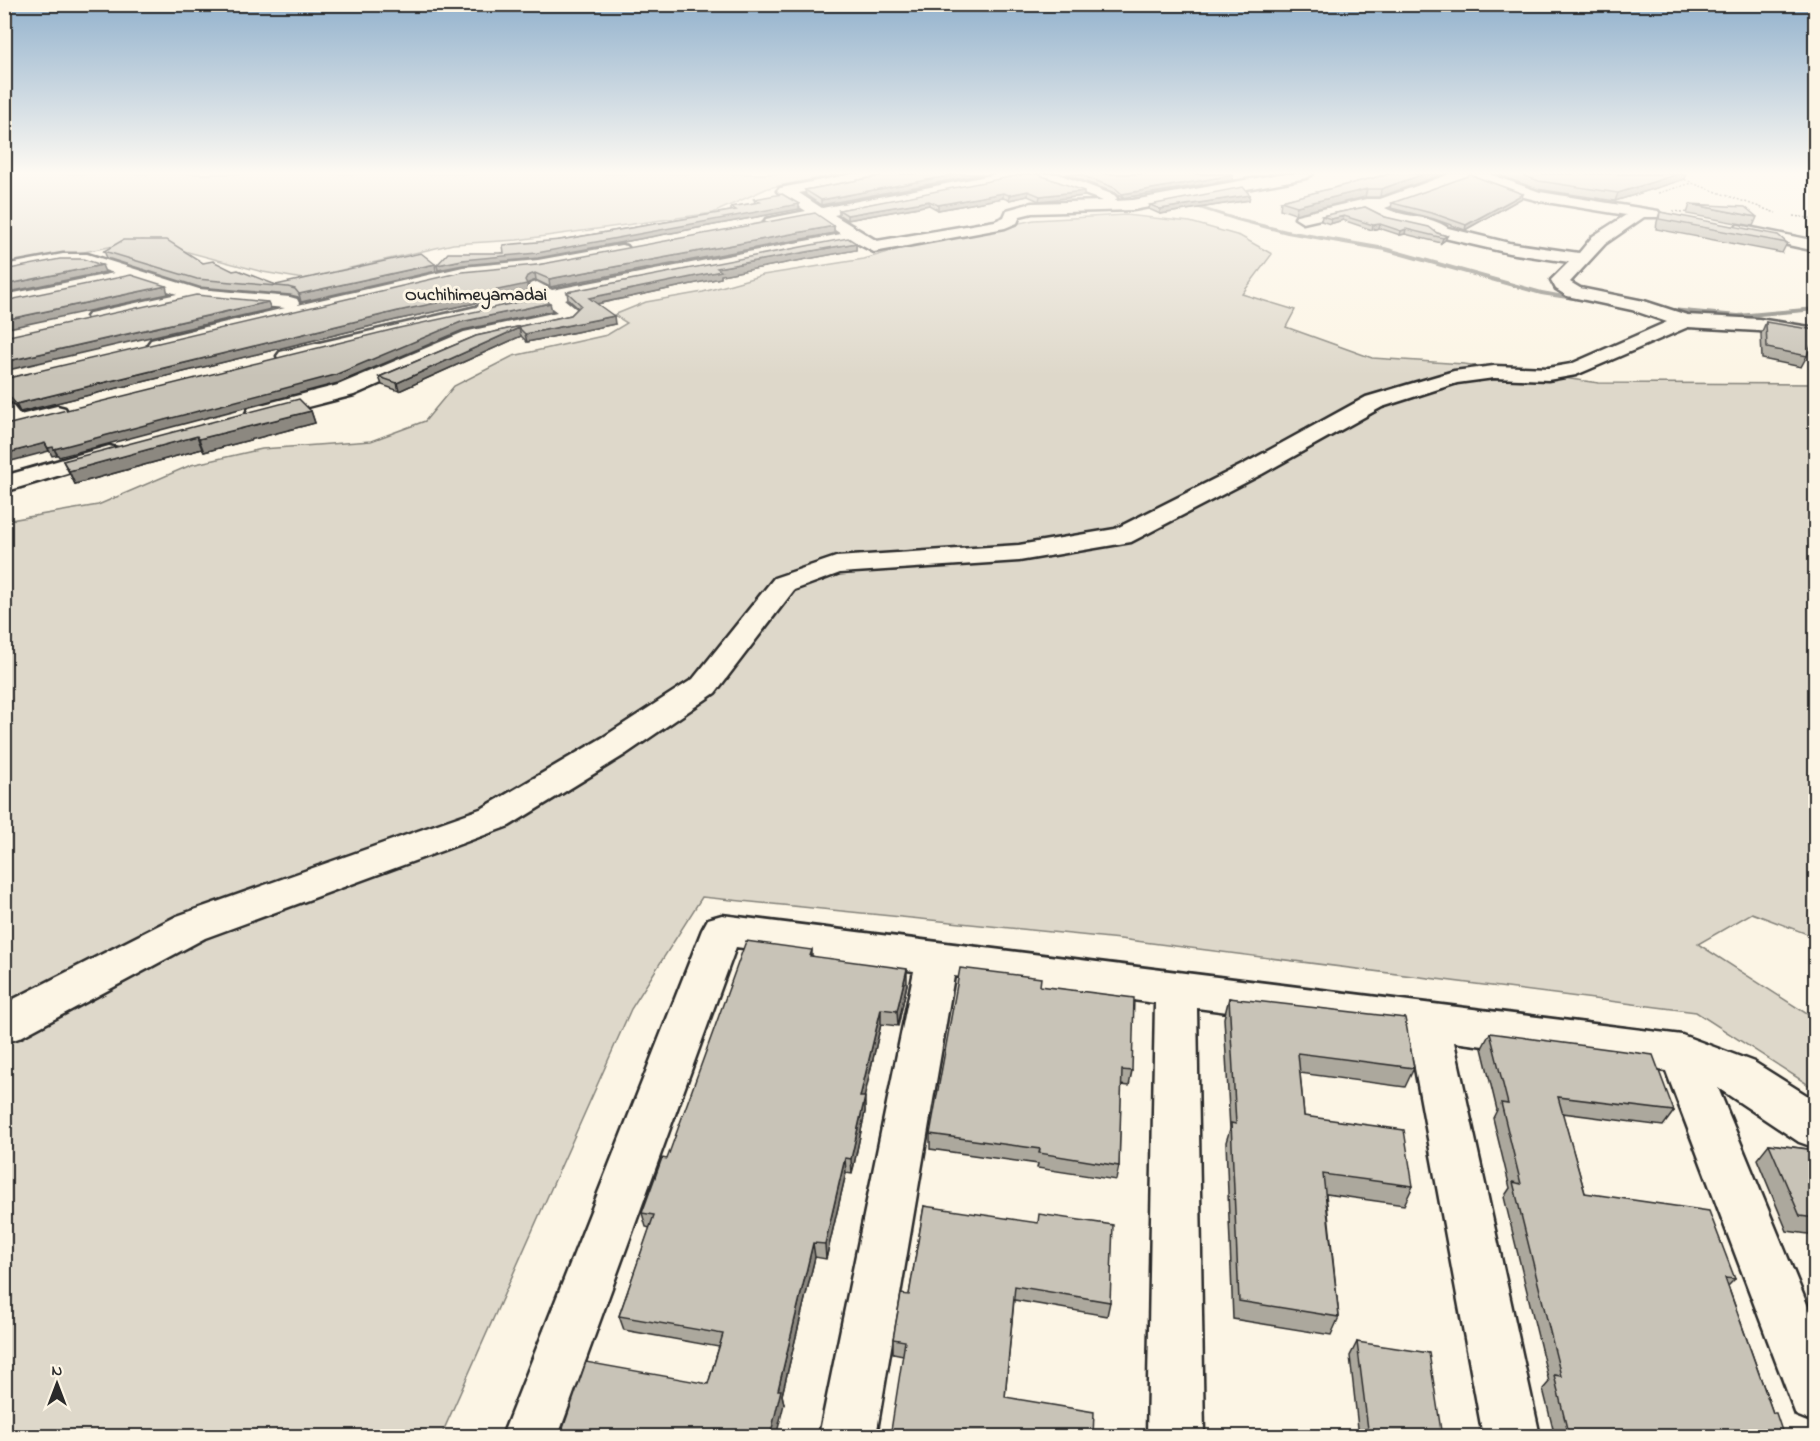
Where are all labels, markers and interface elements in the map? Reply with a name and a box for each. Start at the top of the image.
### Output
district label: Ouchihimeyamadai [405,283,547,310]
north arrow [27,1354,87,1414]
text: N [52,1359,63,1383]

